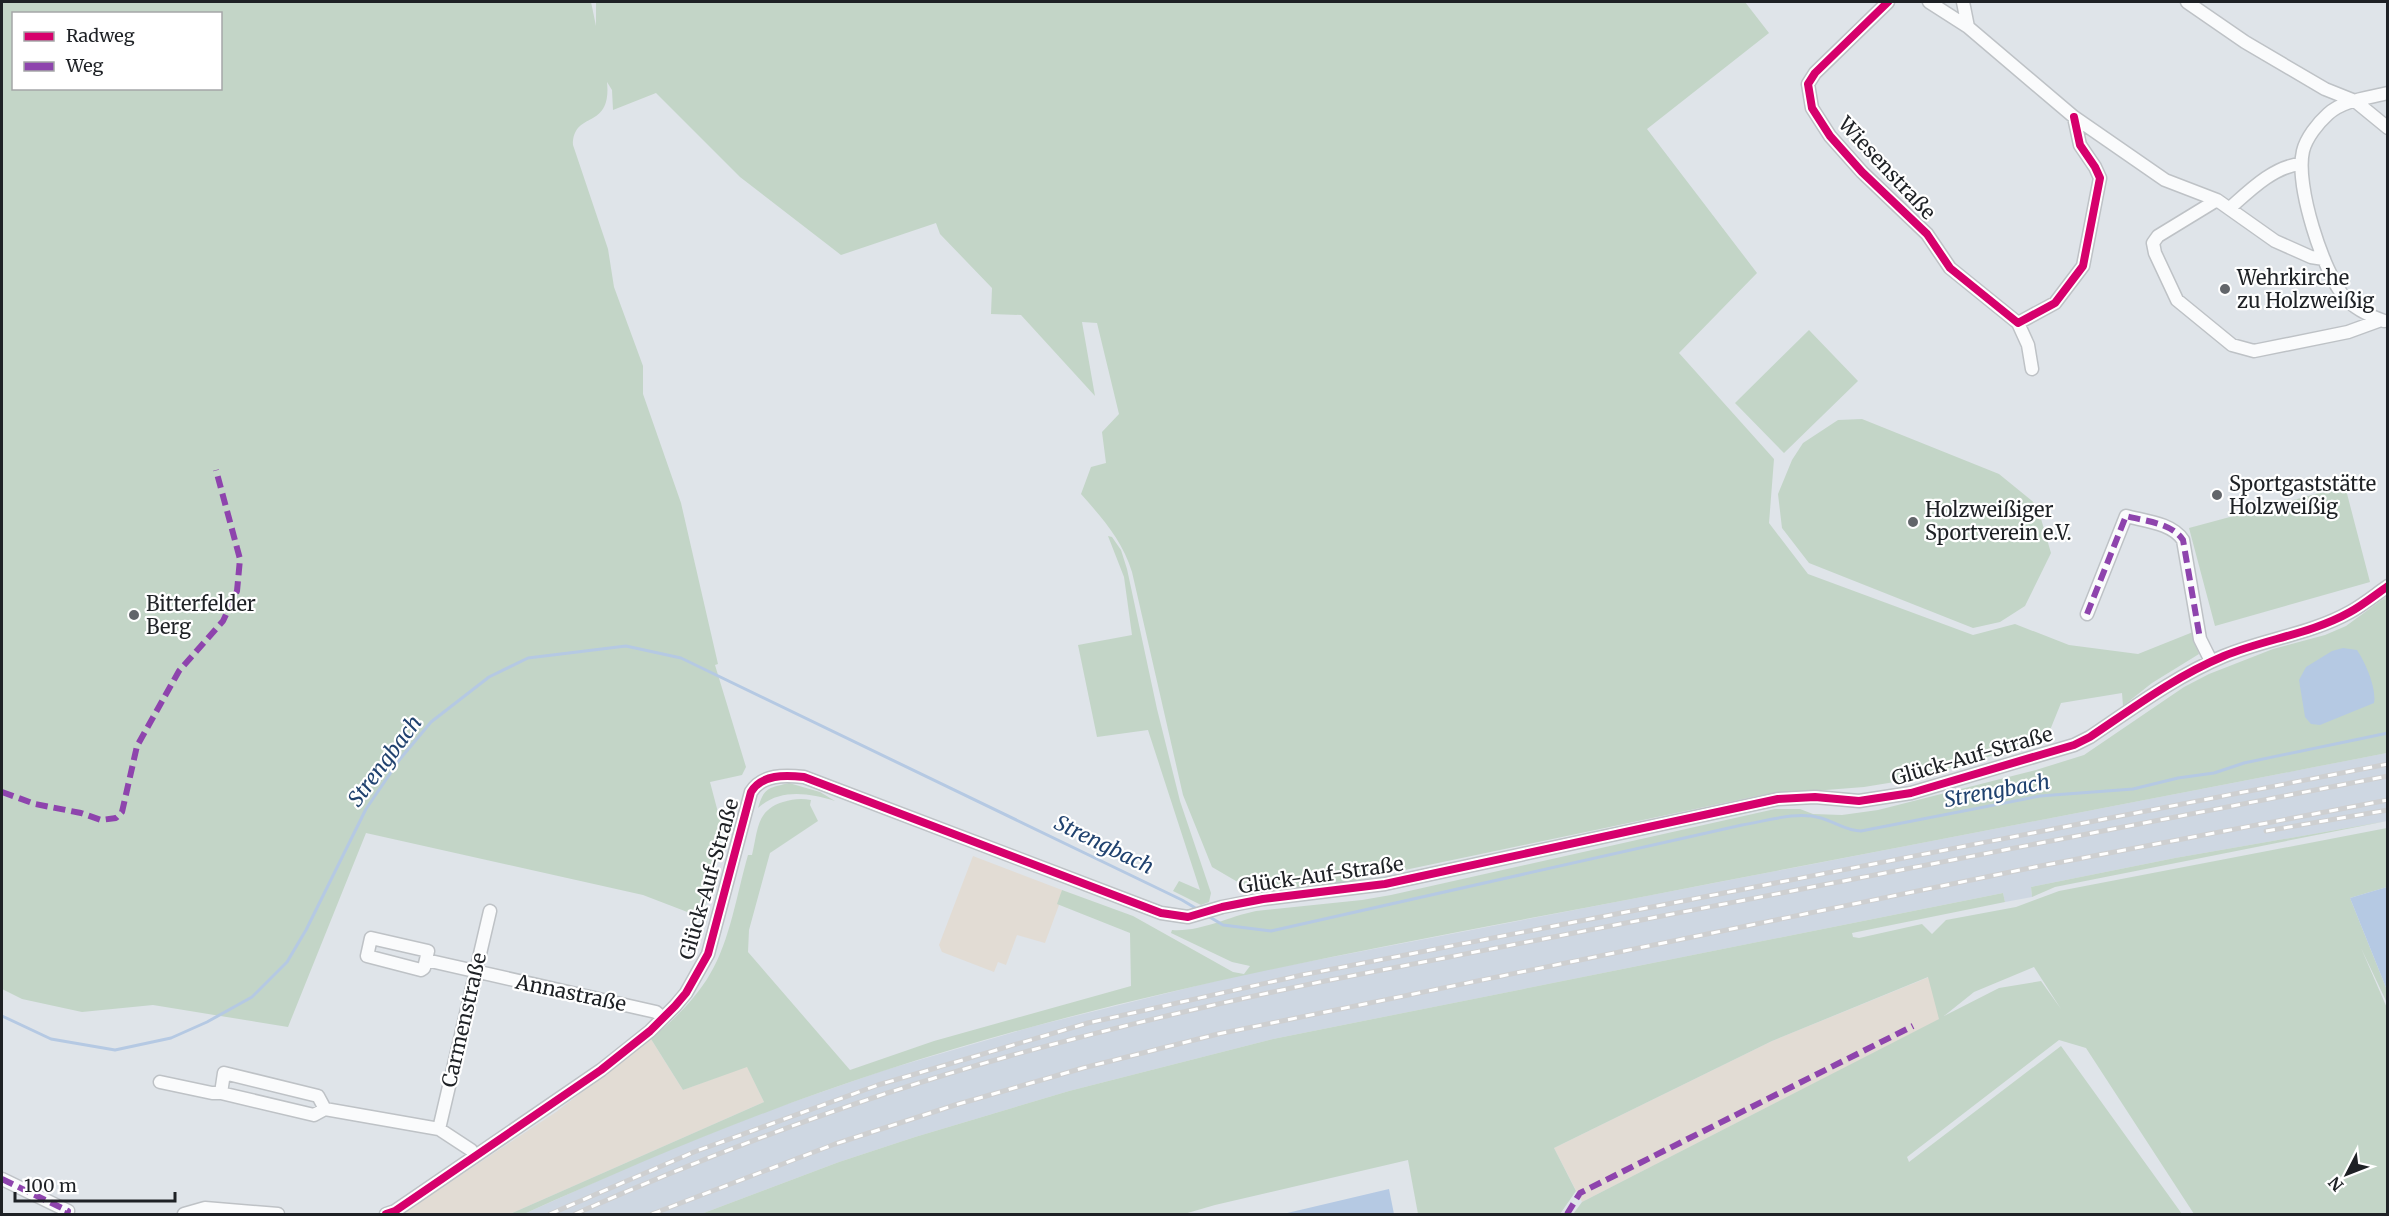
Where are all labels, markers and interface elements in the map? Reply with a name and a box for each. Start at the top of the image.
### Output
legend [12,12,222,90]
text: Radweg [66,24,135,47]
text: Weg [65,54,104,77]
street label: Wiesenstraße [1833,110,1941,224]
place label: Wehrkirche zu Holzweißig [2236,265,2374,313]
marker: Wehrkirche zu Holzweißig [2218,282,2232,296]
place label: Sportgaststätte Holzweißig [2229,471,2376,519]
marker: Sportgaststätte Holzweißig [2210,488,2224,502]
place label: Holzweißiger Sportverein e.V. [1925,497,2072,545]
marker: Holzweißiger Sportverein e.V. [1906,515,1920,529]
place label: Bitterfelder Berg [146,591,256,639]
marker: Bitterfelder Berg [127,608,141,622]
water label: Strengbach [342,710,428,812]
street label: Glück-Auf-Straße [1888,721,2055,790]
water label: Strengbach [1942,768,2052,813]
street label: Glück-Auf-Straße [674,795,743,962]
water label: Strengbach [1050,809,1158,880]
street label: Glück-Auf-Straße [1237,851,1405,898]
street label: Carmenstraße [436,950,491,1090]
street label: Annastraße [513,968,629,1016]
north arrow [2317,1144,2377,1204]
scale bar [15,1165,176,1203]
text: N [2324,1172,2348,1195]
text: 100 m [24,1174,77,1197]

